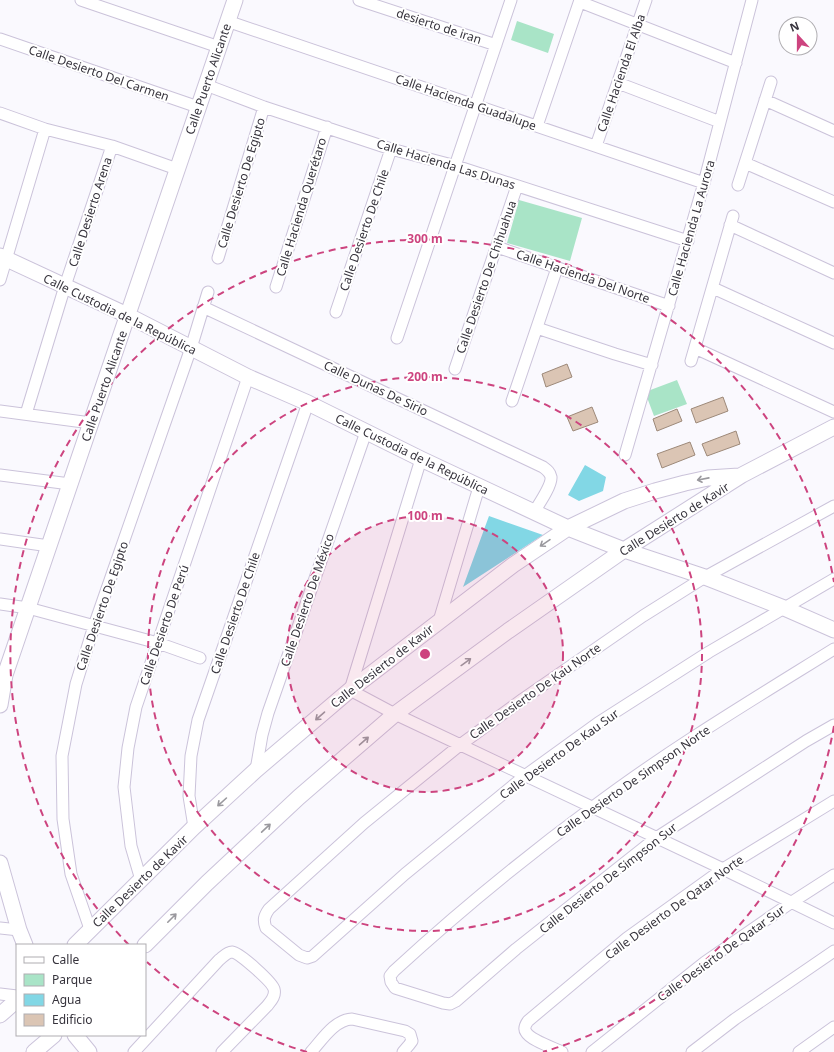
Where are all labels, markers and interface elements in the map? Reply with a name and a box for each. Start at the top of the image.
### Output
street label: desierto de iran [394,4,484,48]
street label: Calle Hacienda El Alba [593,12,649,134]
north arrow [778,16,818,56]
text: N [787,18,801,35]
street label: Calle Puerto Alicante [181,21,235,137]
street label: Calle Desierto Del Carmen [26,41,172,105]
street label: Calle Hacienda Guadalupe [393,70,539,134]
street label: Calle Desierto De Egipto [213,115,269,251]
street label: Calle Hacienda Querétaro [272,135,330,279]
street label: Calle Hacienda Las Dunas [375,135,518,193]
street label: Calle Desierto Arena [64,155,116,269]
street label: Calle Hacienda La Aurora [663,158,719,298]
street label: Calle Desierto De Chile [335,167,393,293]
street label: Calle Desierto De Chihuahua [452,198,520,356]
text: 300 m [407,230,443,247]
street label: Calle Hacienda Del Norte [514,245,652,307]
street label: Calle Custodia de la República [41,269,199,359]
street label: Calle Puerto Alicante [77,328,131,444]
street label: Calle Dunas De Sirio [321,356,431,420]
text: 200 m [407,368,443,385]
street label: Calle Custodia de la República [333,409,491,499]
one-way arrow [697,476,710,484]
street label: Calle Desierto de Kavir [616,478,732,560]
text: 100 m [407,507,443,524]
street label: Calle Desierto De México [276,531,338,669]
street label: Calle Desierto De Egipto [72,539,132,673]
one-way arrow [540,539,551,547]
street label: Calle Desierto De Chile [206,550,264,676]
street label: Calle Desierto De Perú [135,563,193,687]
street label: Calle Desierto de Kavir [327,620,437,712]
street label: Calle Desierto De Kau Norte [466,639,604,743]
centre of rings [418,647,432,661]
one-way arrow [460,658,471,666]
street label: Calle Desierto De Kau Sur [496,705,622,803]
one-way arrow [314,711,325,720]
street label: Calle Desierto De Simpson Norte [553,721,713,841]
one-way arrow [358,737,369,746]
one-way arrow [217,797,227,806]
street label: Calle Desierto De Simpson Sur [536,819,680,937]
one-way arrow [261,823,271,832]
street label: Calle Desierto de Kavir [88,831,192,931]
street label: Calle Desierto De Qatar Norte [601,851,747,963]
street label: Calle Desierto De Qatar Sur [654,901,788,1005]
one-way arrow [168,913,177,923]
legend [16,944,146,1036]
text: Calle [52,951,80,968]
text: Parque [52,971,93,988]
text: Agua [52,991,81,1008]
text: Edificio [52,1011,93,1028]

